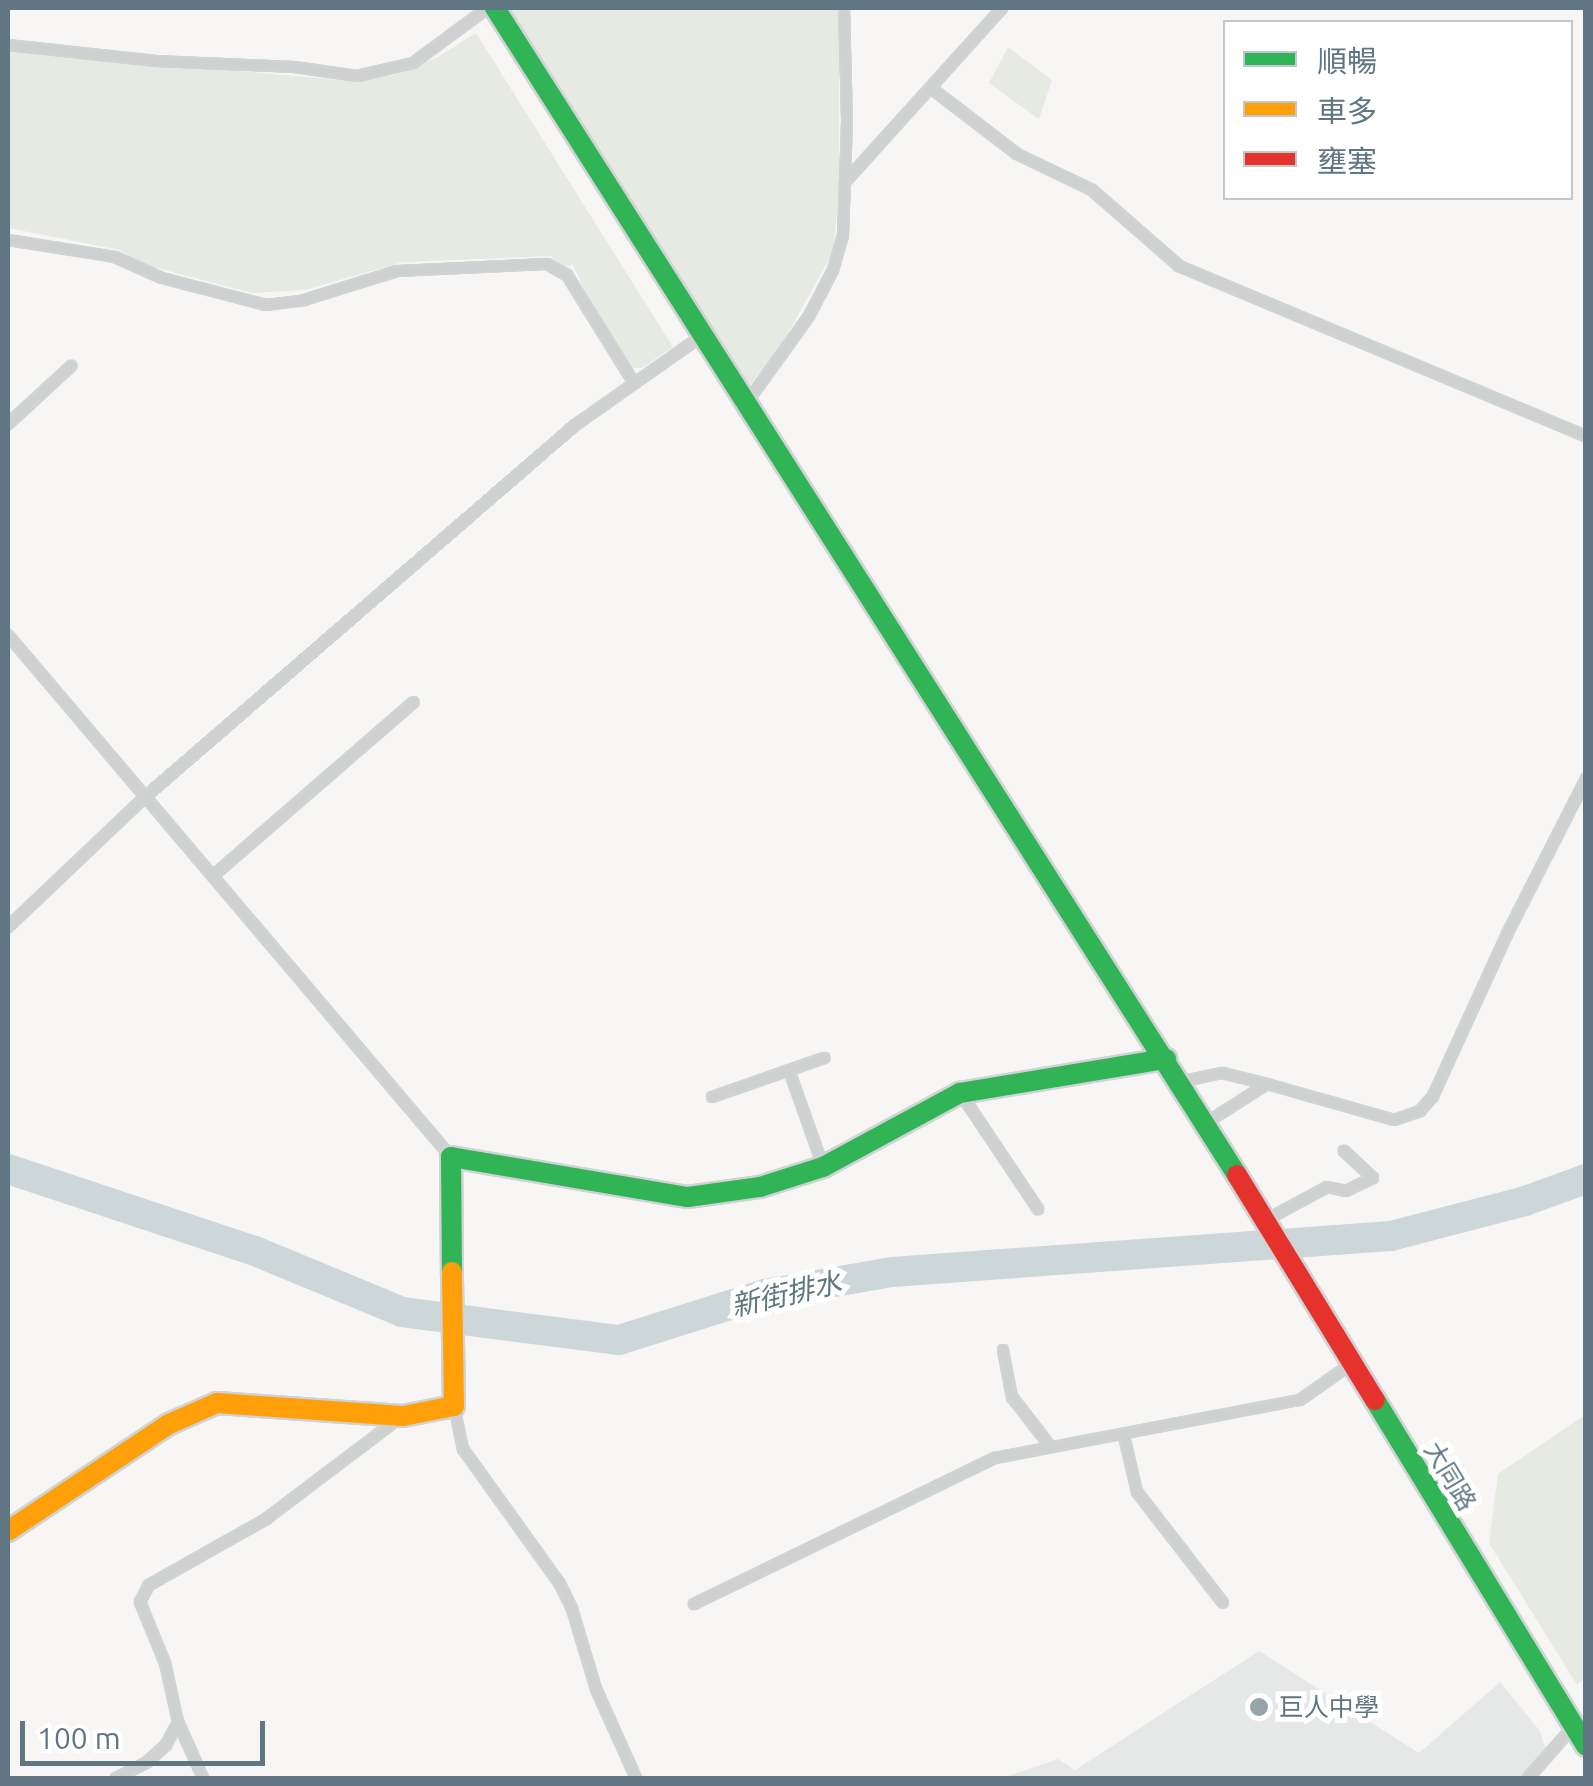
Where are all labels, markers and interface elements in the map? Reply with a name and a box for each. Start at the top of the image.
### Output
legend [1223,20,1573,200]
text: 順暢 [1317,44,1377,78]
text: 車多 [1317,94,1377,128]
text: 壅塞 [1317,144,1377,178]
water label: 新街排水 [728,1265,844,1323]
street label: 大同路 [1418,1436,1482,1516]
place label: 巨人中學 [1279,1692,1379,1722]
marker: 巨人中學 [1248,1696,1270,1718]
scale bar [25,1701,270,1763]
text: 100 m [37,1721,121,1755]

